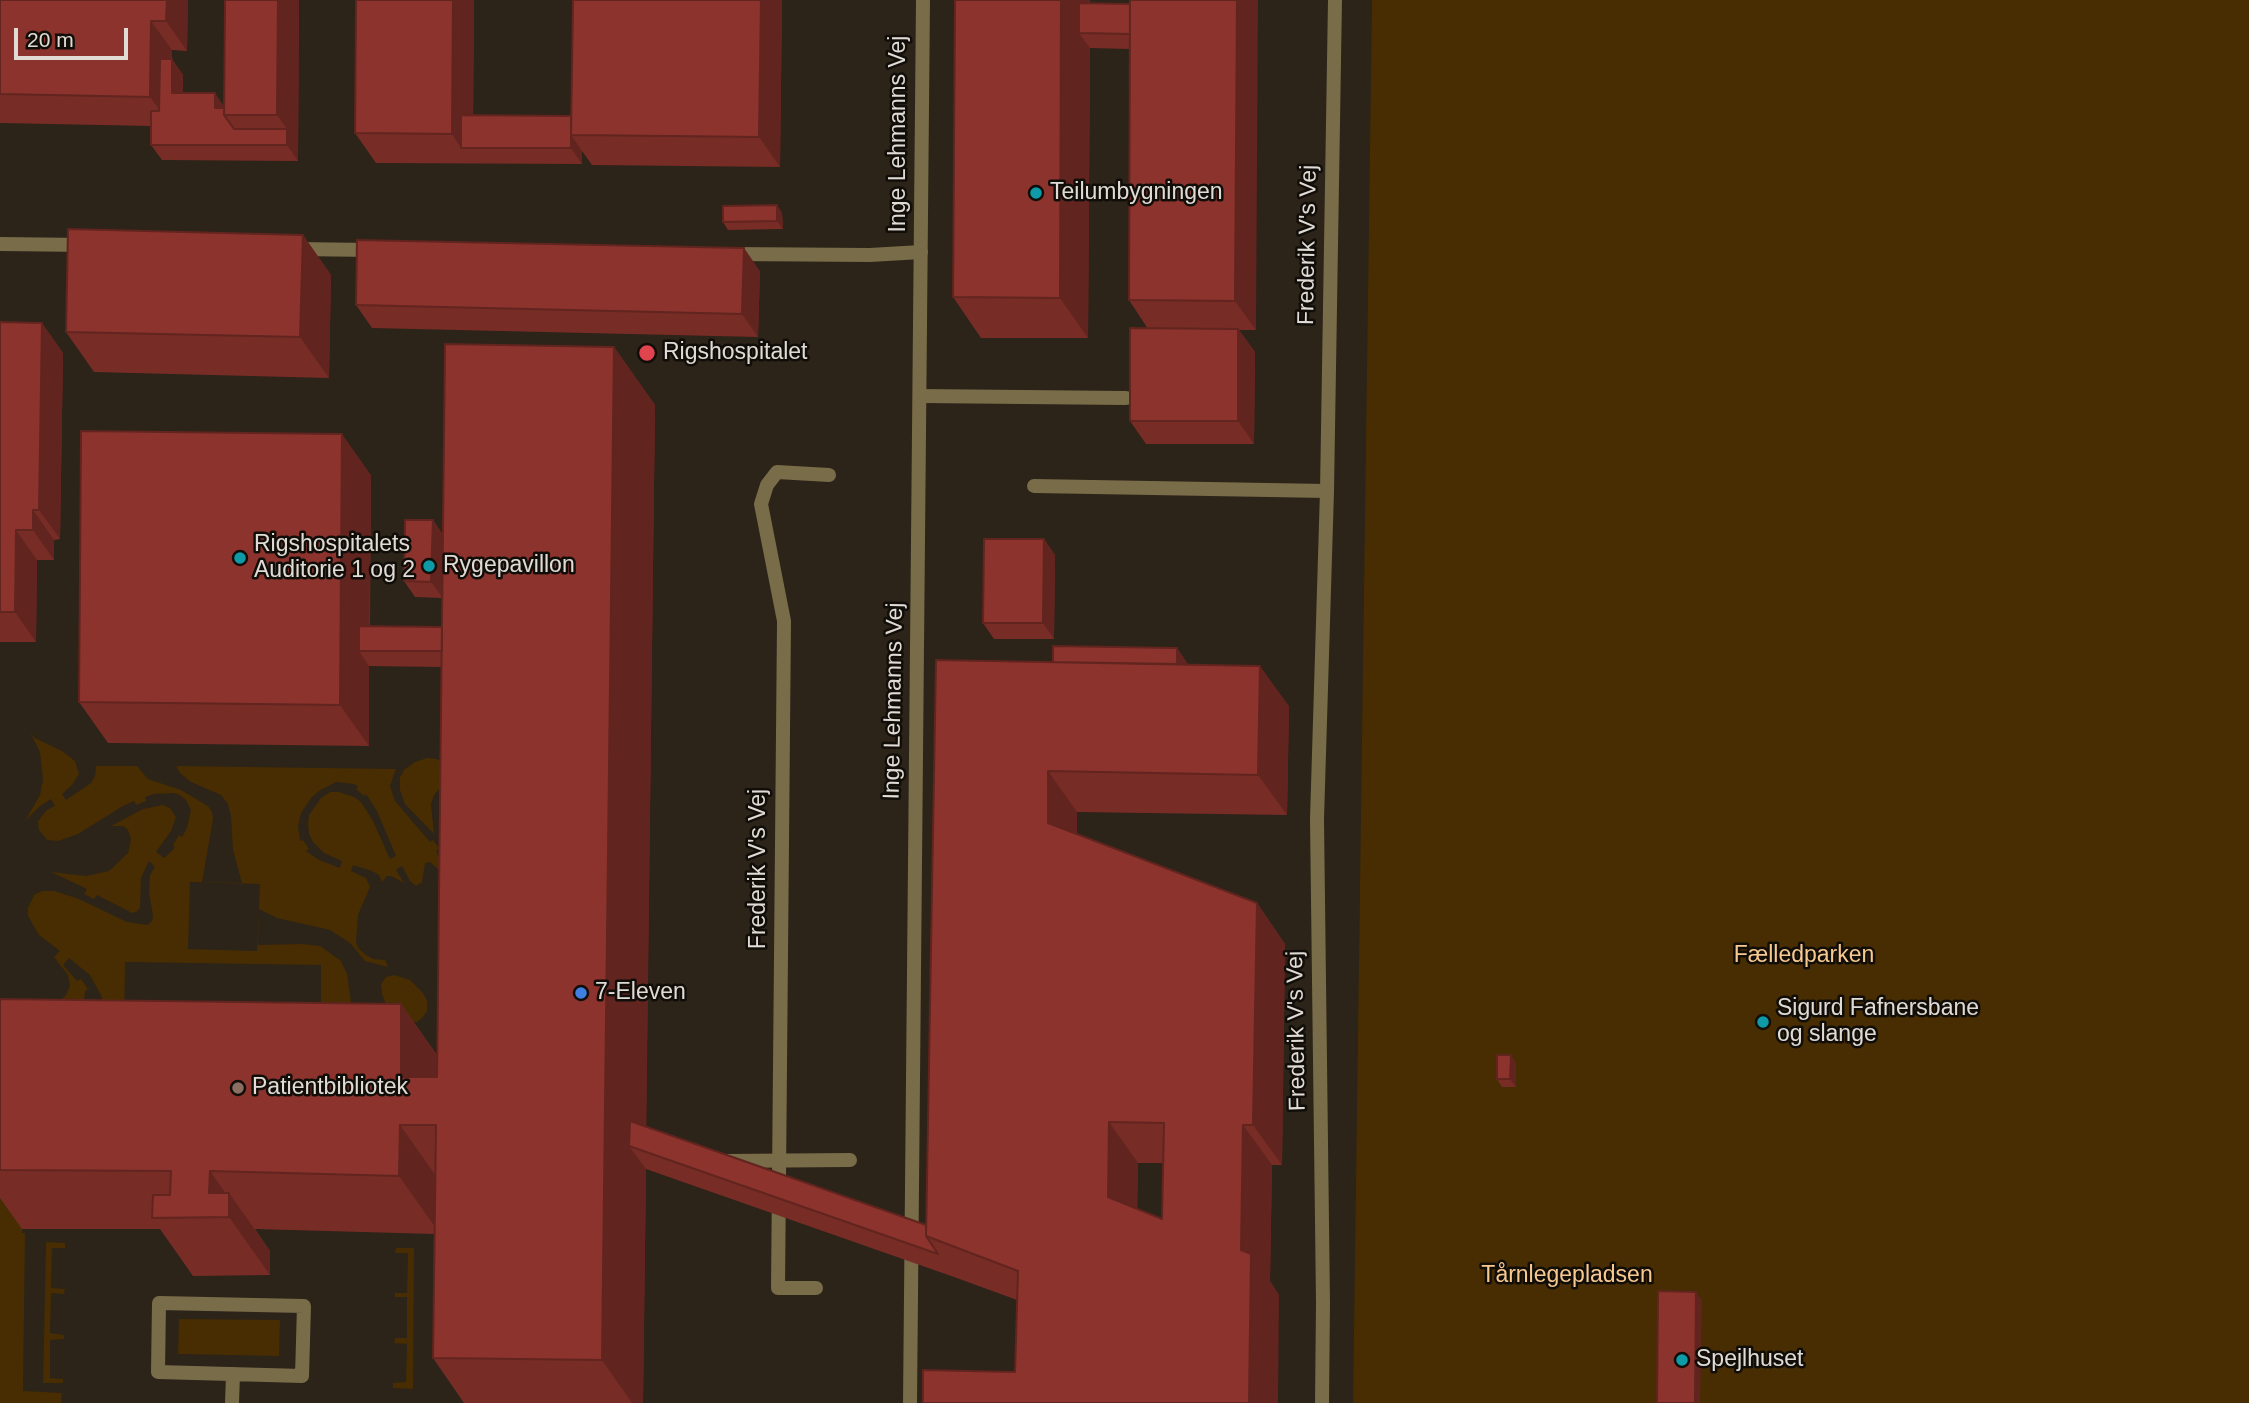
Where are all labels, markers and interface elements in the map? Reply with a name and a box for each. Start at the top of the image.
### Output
scale bar [18,14,131,58]
text: 20 m [27,28,74,51]
street label: Inge Lehmanns Vej [885,36,913,232]
street label: Frederik V's Vej [1293,165,1323,325]
place label: Teilumbygningen [1050,179,1223,207]
marker: Teilumbygningen [1028,185,1044,201]
place label: Rigshospitalet [663,339,807,367]
marker: Rigshospitalet [637,343,657,363]
place label: Rigshospitalets Auditorie 1 og 2 [254,531,415,585]
marker: Rigshospitalets Auditorie 1 og 2 [232,550,248,566]
place label: Rygepavillon [443,552,575,580]
marker: Rygepavillon [421,558,437,574]
street label: Inge Lehmanns Vej [878,602,910,800]
street label: Frederik V's Vej [745,789,773,949]
park label: Fælledparken [1734,942,1874,970]
street label: Frederik V's Vej [1282,951,1312,1111]
place label: 7-Eleven [595,979,686,1007]
marker: 7-Eleven [573,985,589,1001]
place label: Sigurd Fafnersbane og slange [1777,995,1979,1049]
marker: Sigurd Fafnersbane og slange [1755,1014,1771,1030]
place label: Patientbibliotek [252,1074,408,1102]
marker: Patientbibliotek [230,1080,246,1096]
park label: Tårnlegepladsen [1481,1262,1653,1290]
place label: Spejlhuset [1696,1346,1803,1374]
marker: Spejlhuset [1674,1352,1690,1368]

